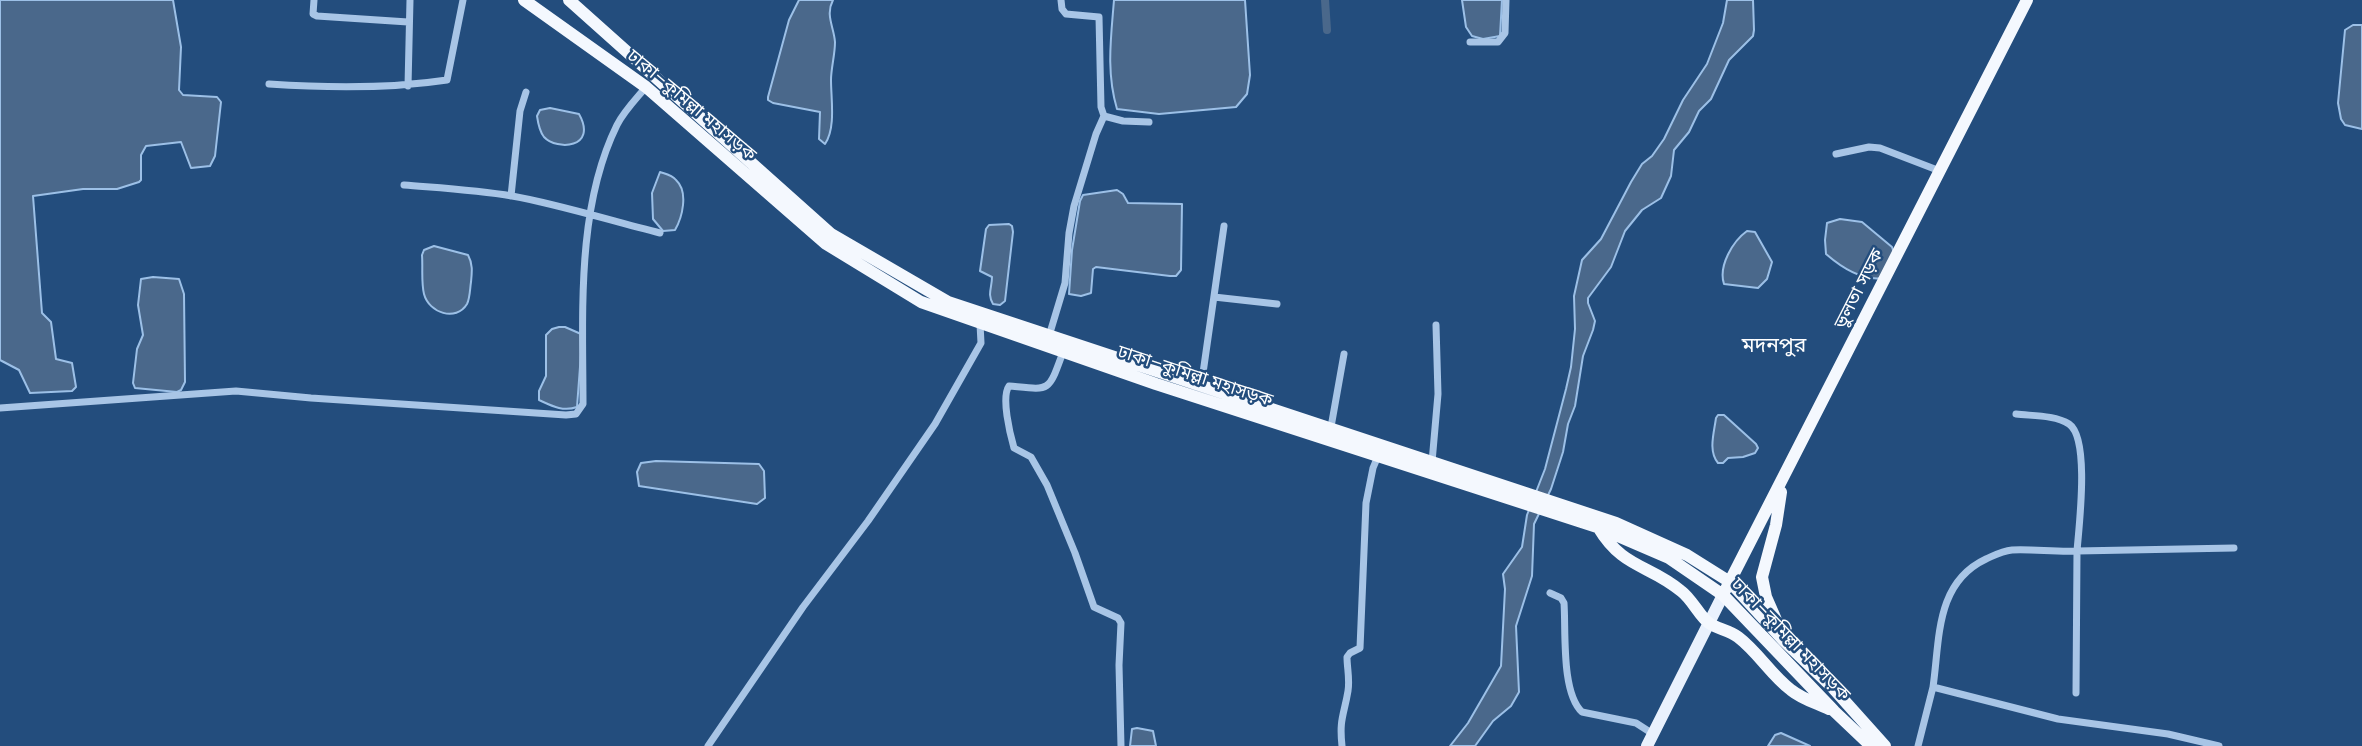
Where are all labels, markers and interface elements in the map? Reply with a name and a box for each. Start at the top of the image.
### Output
street label: ঢাকা–কুমিল্লা মহাসড়ক [622,46,760,166]
street label: ভুলতা সড়ক [1831,245,1889,333]
district label: মদনপুর [1742,334,1806,360]
street label: ঢাকা–কুমিল্লা মহাসড়ক [1115,342,1275,412]
street label: ঢাকা–কুমিল্লা মহাসড়ক [1726,574,1854,706]

